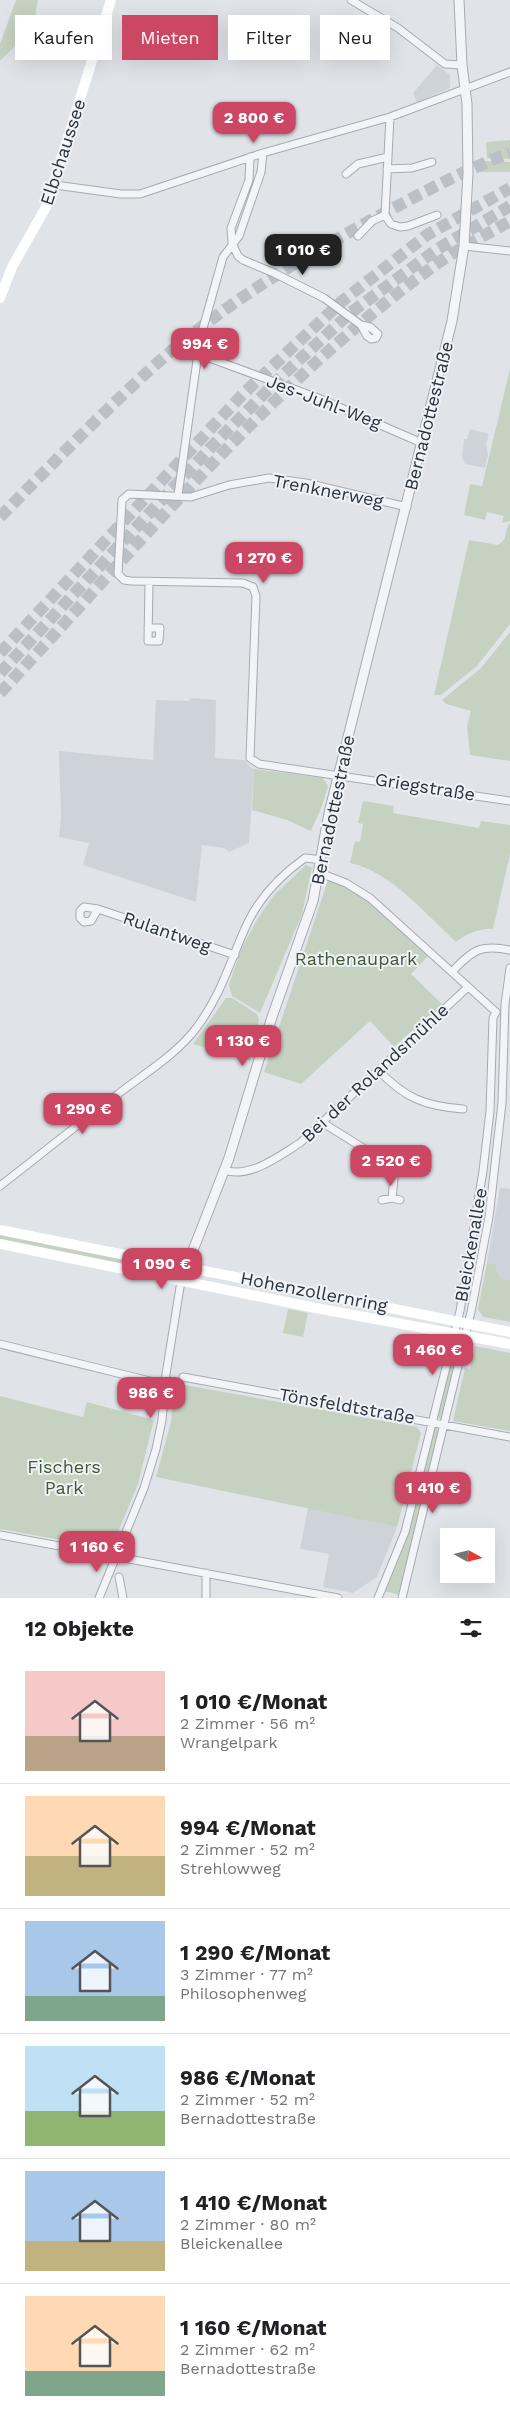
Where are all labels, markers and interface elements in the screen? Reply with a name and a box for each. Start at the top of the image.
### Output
chip: Kaufen [15,15,112,60]
chip: Mieten [122,15,218,60]
chip: Filter [228,15,310,60]
chip: Neu [320,15,390,60]
street label: Elbchaussee [35,96,90,208]
pin: 2 800 € [208,102,300,144]
text: 2 800 € [224,108,284,127]
pin: 1 010 € [257,234,349,276]
text: 1 010 € [276,240,330,259]
pin: 994 € [170,328,240,370]
text: 994 € [182,334,228,353]
street label: Bernadottestraße [400,339,457,493]
street label: Jes-Juhl-Weg [264,370,385,433]
street label: Trenknerweg [271,470,385,512]
pin: 1 270 € [218,542,310,584]
text: 1 270 € [236,548,292,567]
street label: Bernadottestraße [306,733,359,887]
street label: Griegstraße [374,768,477,805]
street label: Rulantweg [120,907,214,957]
park label: Rathenaupark [295,948,417,969]
street label: Bei der Rolandsmühle [297,999,452,1146]
pin: 1 130 € [197,1024,289,1067]
text: 1 130 € [216,1031,270,1050]
pin: 1 290 € [37,1092,129,1135]
text: 1 290 € [55,1099,111,1118]
pin: 2 520 € [345,1144,437,1187]
text: 2 520 € [361,1151,421,1170]
street label: Bleickenallee [450,1186,491,1304]
pin: 1 090 € [116,1248,208,1290]
text: 1 090 € [133,1254,191,1273]
street label: Hohenzollernring [239,1267,390,1316]
pin: 1 460 € [387,1334,479,1376]
text: 1 460 € [404,1340,462,1359]
pin: 986 € [116,1376,186,1419]
text: 986 € [128,1383,174,1402]
street label: Tönsfeldtstraße [277,1383,417,1428]
park label: Fischers Park [27,1456,101,1498]
pin: 1 410 € [387,1472,479,1514]
text: 1 410 € [406,1478,460,1497]
north arrow [440,1528,495,1582]
map controls [440,1528,495,1583]
pin: 1 160 € [51,1530,143,1573]
text: 1 160 € [70,1537,124,1556]
icon: filters [457,1614,485,1642]
text: 12 Objekte [25,1616,134,1641]
text: 1 010 €/Monat [180,1689,327,1714]
icon: home [65,1691,125,1751]
text: 2 Zimmer · 56 m² [180,1714,315,1733]
text: Wrangelpark [180,1733,278,1752]
text: 994 €/Monat [180,1815,316,1840]
icon: home [65,1816,125,1876]
text: 2 Zimmer · 52 m² [180,1840,315,1859]
text: Strehlowweg [180,1859,281,1878]
text: 1 290 €/Monat [180,1940,330,1965]
icon: home [65,1941,125,2001]
text: 3 Zimmer · 77 m² [180,1965,313,1984]
text: Philosophenweg [180,1984,306,2003]
text: 986 €/Monat [180,2065,315,2090]
icon: home [65,2066,125,2126]
text: 2 Zimmer · 52 m² [180,2090,315,2109]
text: Bernadottestraße [180,2109,316,2128]
text: 1 410 €/Monat [180,2190,327,2215]
icon: home [65,2191,125,2251]
text: 2 Zimmer · 80 m² [180,2215,316,2234]
text: Bleickenallee [180,2234,283,2253]
text: 1 160 €/Monat [180,2315,327,2340]
icon: home [65,2316,125,2376]
text: 2 Zimmer · 62 m² [180,2340,315,2359]
text: Bernadottestraße [180,2359,316,2378]

